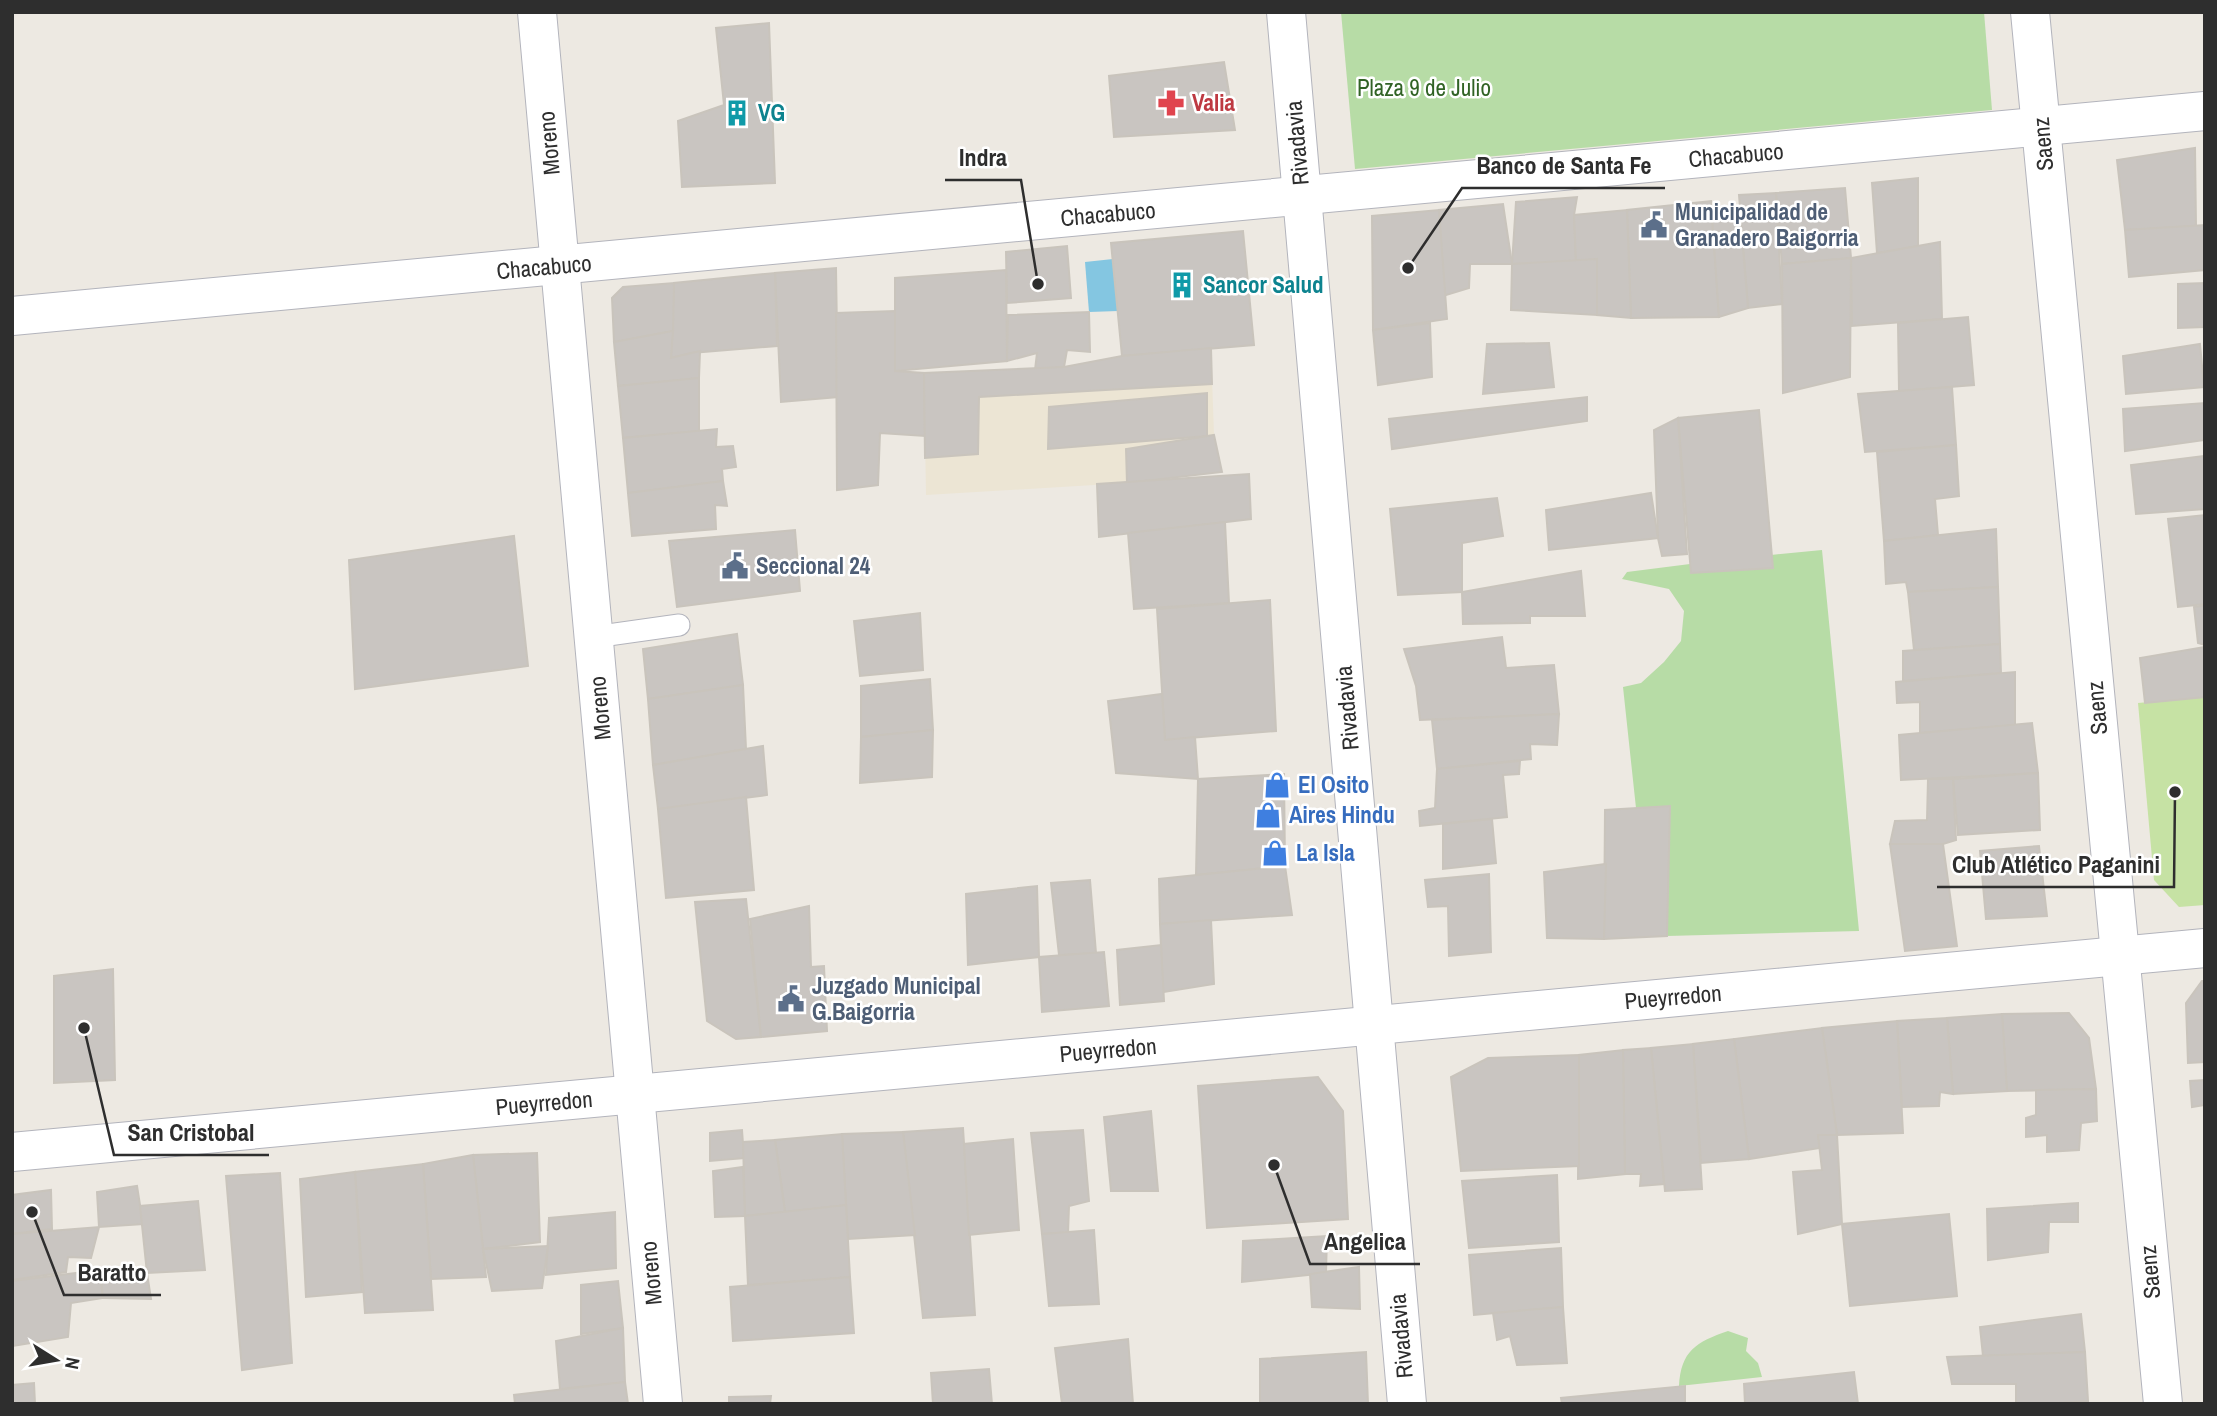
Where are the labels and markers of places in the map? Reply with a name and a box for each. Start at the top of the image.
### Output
place label: Valia [1192,87,1236,118]
pharmacy icon: Valia [1156,88,1186,118]
place label: VG [758,97,785,128]
building icon: VG [722,98,752,128]
callout: Indra [945,135,1021,180]
callout: Banco de Santa Fe [1462,143,1665,188]
place label: Municipalidad de Granadero Baigorria [1675,196,1859,253]
public building icon: Municipalidad de Granadero Baigorria [1639,210,1669,240]
place label: Sancor Salud [1203,269,1324,300]
building icon: Sancor Salud [1167,270,1197,300]
place label: Seccional 24 [756,550,871,581]
public building icon: Seccional 24 [720,551,750,581]
place label: El Osito [1298,769,1369,800]
shop icon: El Osito [1262,770,1292,800]
place label: Aires Hindu [1289,799,1395,830]
shop icon: Aires Hindu [1253,800,1283,830]
place label: La Isla [1296,837,1355,868]
shop icon: La Isla [1260,838,1290,868]
callout: Club Atlético Paganini [1937,842,2174,887]
place label: Juzgado Municipal G.Baigorria [812,970,981,1027]
public building icon: Juzgado Municipal G.Baigorria [776,984,806,1014]
callout: San Cristobal [114,1110,269,1155]
callout: Angelica [1310,1219,1420,1264]
callout: Baratto [64,1250,161,1295]

